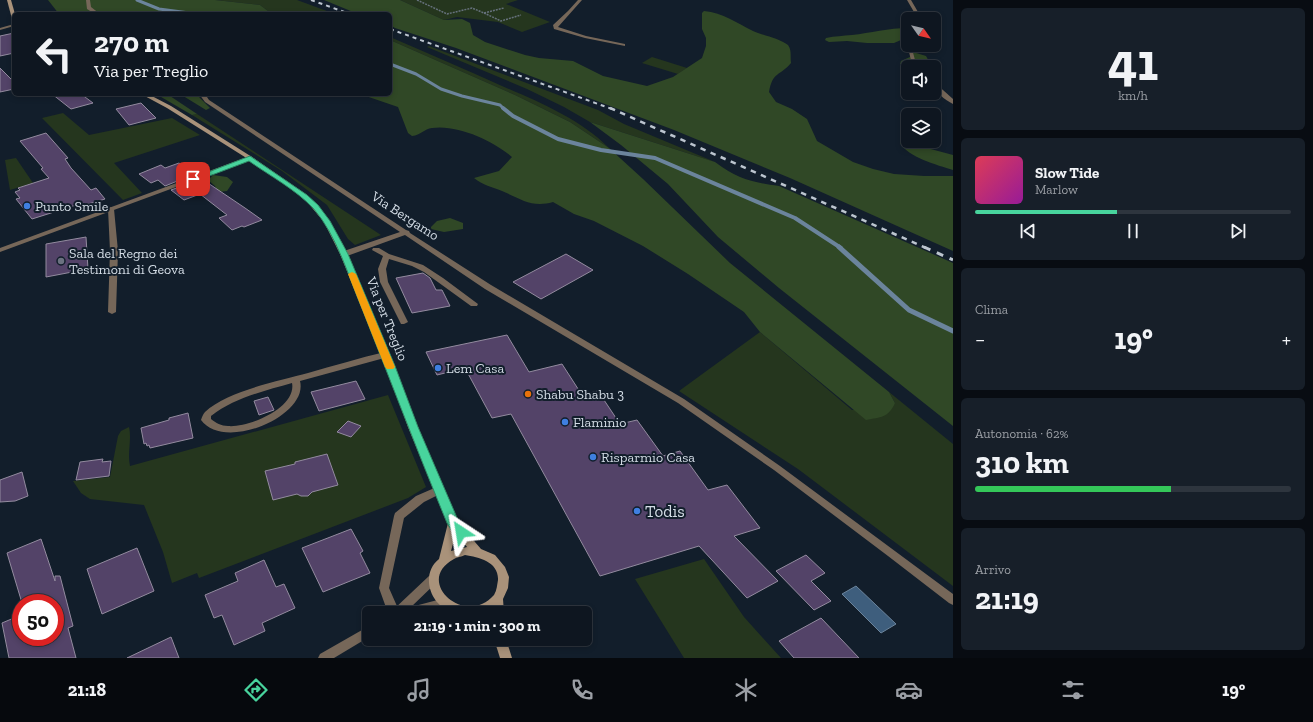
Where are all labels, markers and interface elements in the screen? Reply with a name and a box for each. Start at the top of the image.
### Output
north arrow [901,12,941,52]
map controls [901,12,941,148]
text: 270 m [94,26,169,59]
icon: left [28,28,80,80]
text: 41 [1108,31,1158,93]
text: Via per Treglio [94,60,208,82]
button: sound [901,60,941,100]
text: km/h [1118,88,1148,103]
button: layers [901,108,941,148]
pin [176,162,210,196]
text: Slow Tide [1035,164,1099,182]
icon: arrive [182,168,204,190]
text: Marlow [1035,182,1078,197]
street label: Via Bergamo [367,187,442,244]
place label: Punto Smile [35,198,109,215]
marker: Punto Smile [22,201,32,211]
icon: previous [1017,220,1039,242]
icon: pause [1122,220,1144,242]
icon: next [1227,220,1249,242]
place label: Sala del Regno dei Testimoni di Geova [69,245,185,278]
marker: Sala del Regno dei Testimoni di Geova [56,256,66,266]
street label: Via per Treglio [362,274,412,363]
text: Clima [975,302,1008,317]
text: 19° [1114,321,1153,357]
text: − [975,326,985,353]
text: + [1282,326,1291,353]
place label: Lem Casa [446,360,504,377]
marker: Lem Casa [433,363,443,373]
place label: Shabu Shabu 3 [536,386,624,403]
marker: Shabu Shabu 3 [523,389,533,399]
place label: Flaminio [573,414,626,431]
marker: Flaminio [560,417,570,427]
text: Autonomia · 62% [975,426,1069,441]
text: 310 km [975,445,1069,481]
place label: Risparmio Casa [601,449,695,466]
marker: Risparmio Casa [588,452,598,462]
place label: Todis [645,501,685,521]
marker: Todis [632,506,642,516]
position arrow [440,511,482,553]
text: Arrivo [975,562,1011,577]
text: 21:19 [975,581,1039,617]
speed limit sign: 50 [12,594,64,646]
text: 21:19 · 1 min · 300 m [414,617,540,635]
icon: directions [242,676,270,704]
icon: music [405,676,433,704]
icon: phone [568,676,596,704]
icon: climate [732,676,760,704]
icon: car [895,676,923,704]
icon: filters [1059,676,1087,704]
text: 21:18 [68,679,106,701]
text: 19° [1222,679,1245,701]

